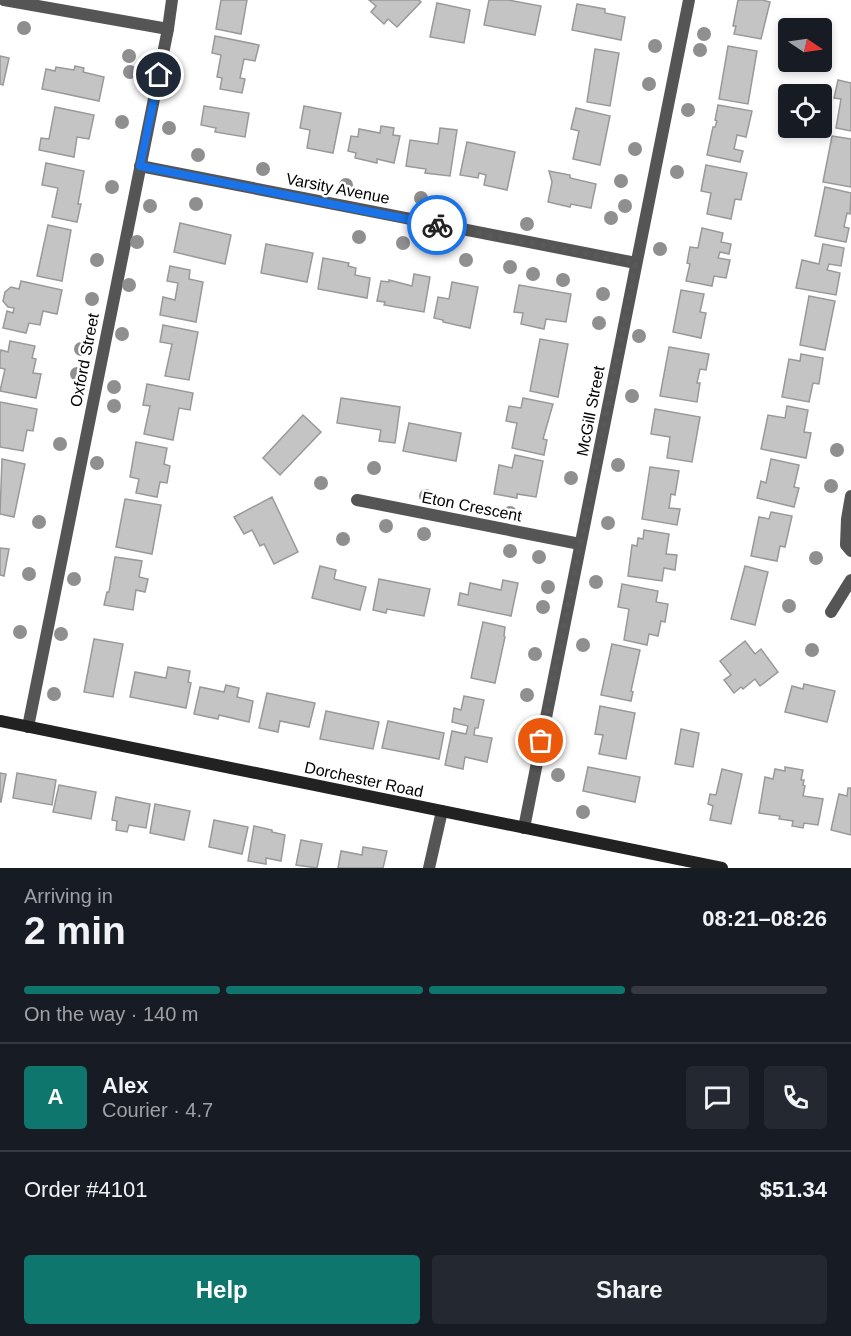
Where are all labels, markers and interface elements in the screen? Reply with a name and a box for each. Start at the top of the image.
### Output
north arrow [778,18,832,72]
map controls [778,18,832,138]
pin [133,49,184,100]
icon: home [142,58,175,91]
button: locate [778,84,832,138]
street label: Varsity Avenue [285,170,391,207]
courier [407,195,467,255]
icon: bike [421,209,454,242]
street label: Oxford Street [67,311,102,408]
street label: McGill Street [573,364,608,458]
street label: Eton Crescent [421,488,524,525]
pin [515,715,566,766]
icon: bag [524,724,557,757]
street label: Dorchester Road [303,759,425,800]
text: Arriving in [24,885,113,907]
text: 08:21–08:26 [702,906,827,931]
text: 2 min [24,909,126,952]
text: On the way · 140 m [24,1003,199,1025]
button: chat [686,1066,749,1129]
button: phone [764,1066,827,1129]
text: Alex [102,1073,148,1098]
text: A [48,1084,63,1109]
text: Courier · 4.7 [102,1099,213,1121]
text: Order #4101 [24,1177,148,1202]
text: $51.34 [760,1177,827,1202]
button: Help [24,1255,420,1324]
button: Share [432,1255,827,1324]

